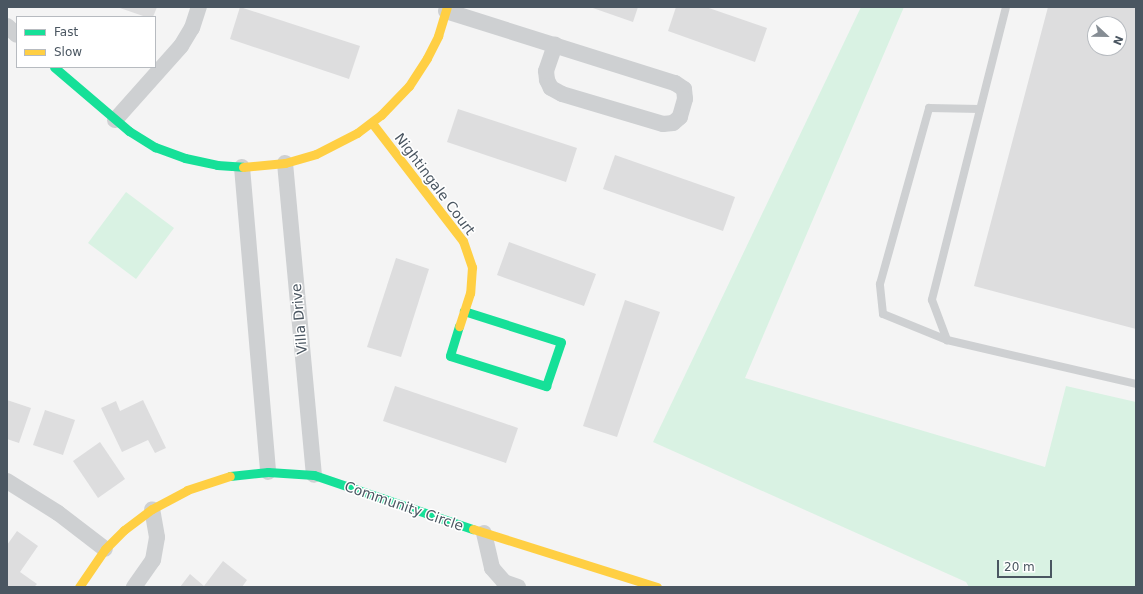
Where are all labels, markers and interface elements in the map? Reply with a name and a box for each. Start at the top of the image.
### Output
legend [16,16,156,68]
north arrow [1087,16,1127,56]
text: Fast [54,25,78,39]
text: N [1110,34,1125,47]
text: Slow [54,45,82,59]
street label: Nightingale Court [391,130,479,238]
street label: Villa Drive [288,283,310,355]
street label: Community Circle [342,478,466,534]
scale bar [999,552,1054,578]
text: 20 m [1004,560,1035,574]

